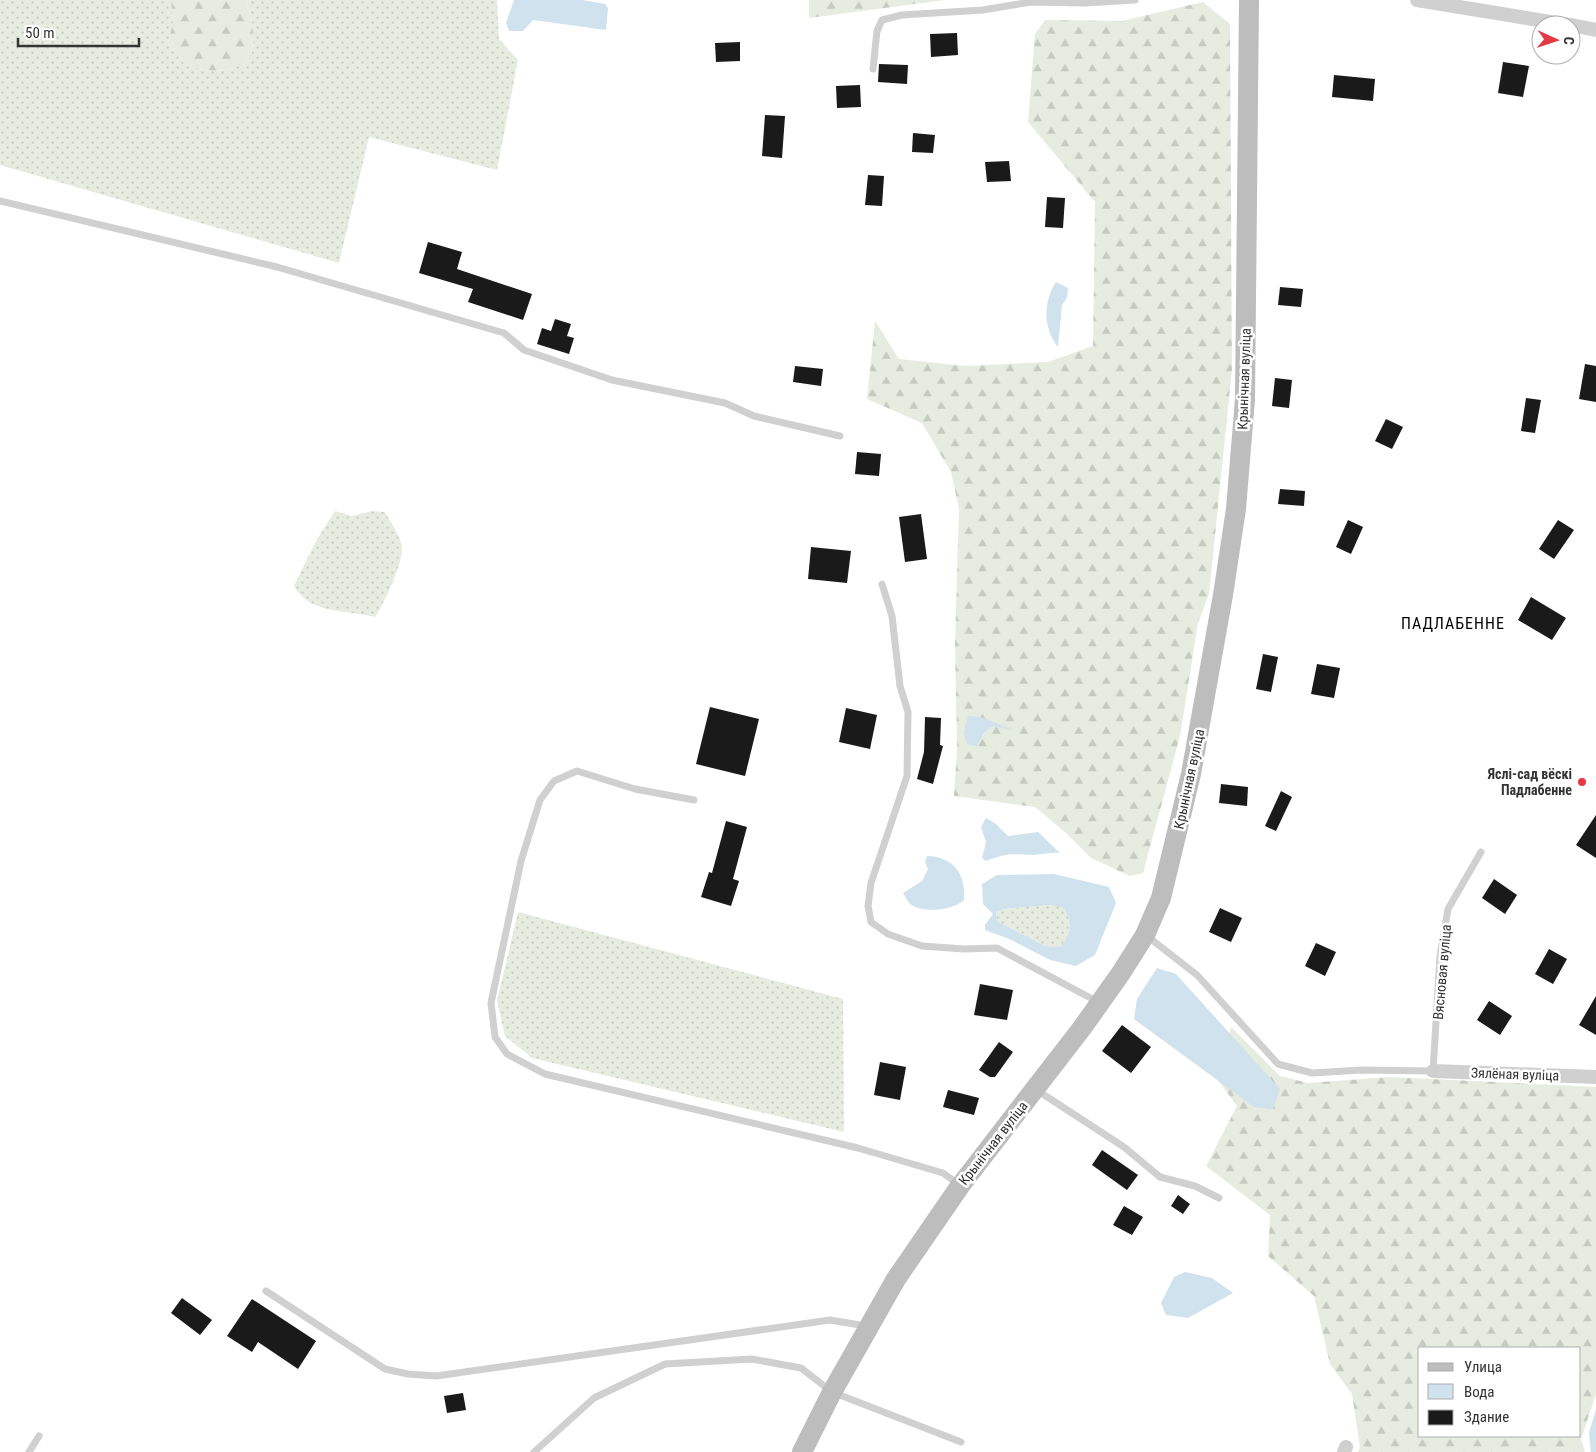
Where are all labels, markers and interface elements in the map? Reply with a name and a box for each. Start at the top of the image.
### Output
scale bar [18,15,139,47]
north arrow [1531,15,1581,65]
text: 50 m [25,24,55,42]
text: С [1561,36,1577,45]
street label: Крынічная вуліца [1234,328,1254,430]
district label: ПАДЛАБЕННЕ [1401,614,1505,633]
street label: Крынічная вуліца [1171,727,1207,831]
place label: Яслі-сад вёскі Падлабенне [1487,766,1572,798]
marker: Яслі-сад вёскі Падлабенне [1576,776,1588,788]
street label: Вясновая вуліца [1430,924,1454,1020]
street label: Зялёная вуліца [1471,1064,1559,1084]
street label: Крынічная вуліца [955,1098,1031,1188]
legend [1418,1347,1581,1437]
text: Улица [1464,1358,1502,1376]
text: Вода [1464,1383,1494,1401]
text: Здание [1464,1408,1509,1426]

